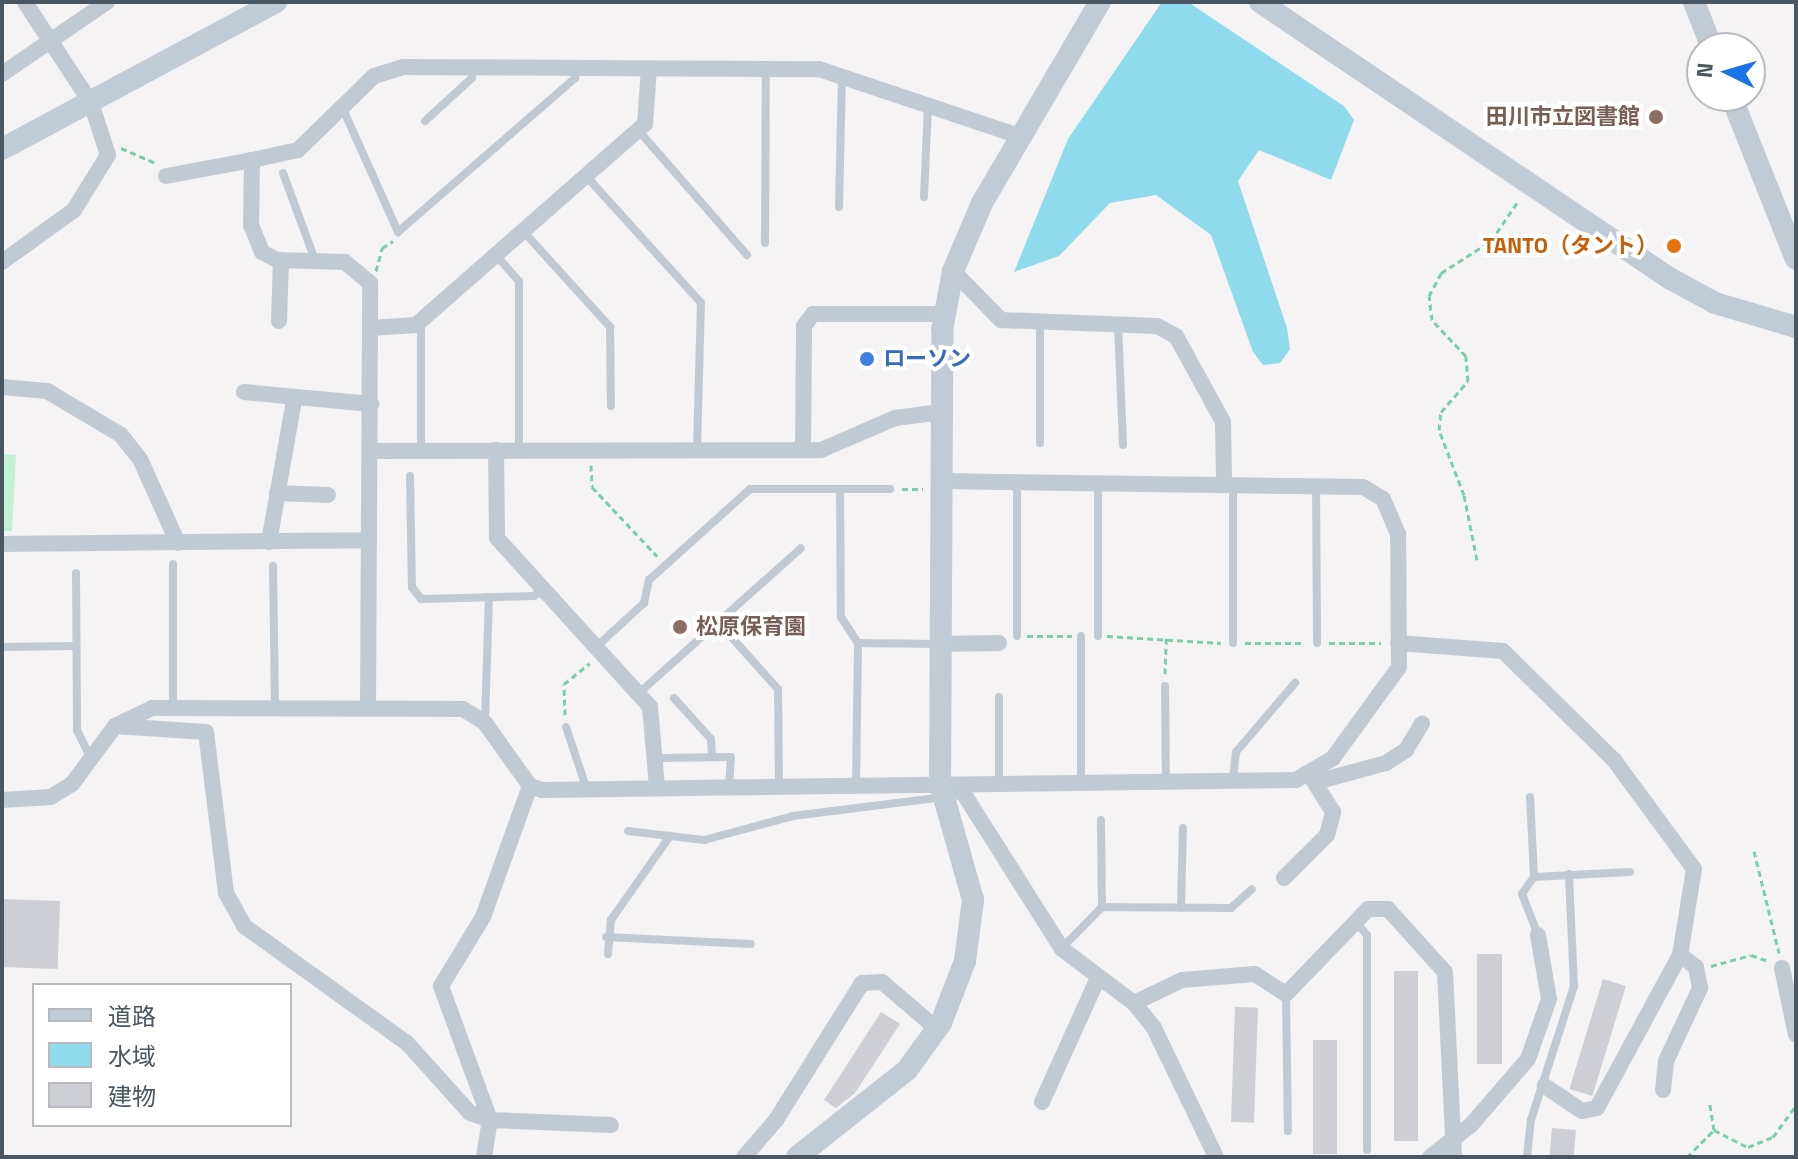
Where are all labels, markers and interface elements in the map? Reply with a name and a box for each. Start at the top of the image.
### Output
north arrow [1686,32,1766,112]
text: N [1686,61,1722,79]
place label: 田川市立図書館 [1486,104,1640,130]
marker: 田川市立図書館 [1647,108,1665,126]
place label: TANTO（タント） [1483,233,1658,259]
marker: TANTO（タント） [1665,237,1683,255]
place label: ローソン [883,346,971,372]
marker: ローソン [858,350,876,368]
place label: 松原保育園 [696,614,806,640]
marker: 松原保育園 [671,618,689,636]
legend [32,983,292,1127]
text: 道路 [108,998,156,1034]
text: 水域 [108,1038,156,1074]
text: 建物 [108,1078,156,1114]

